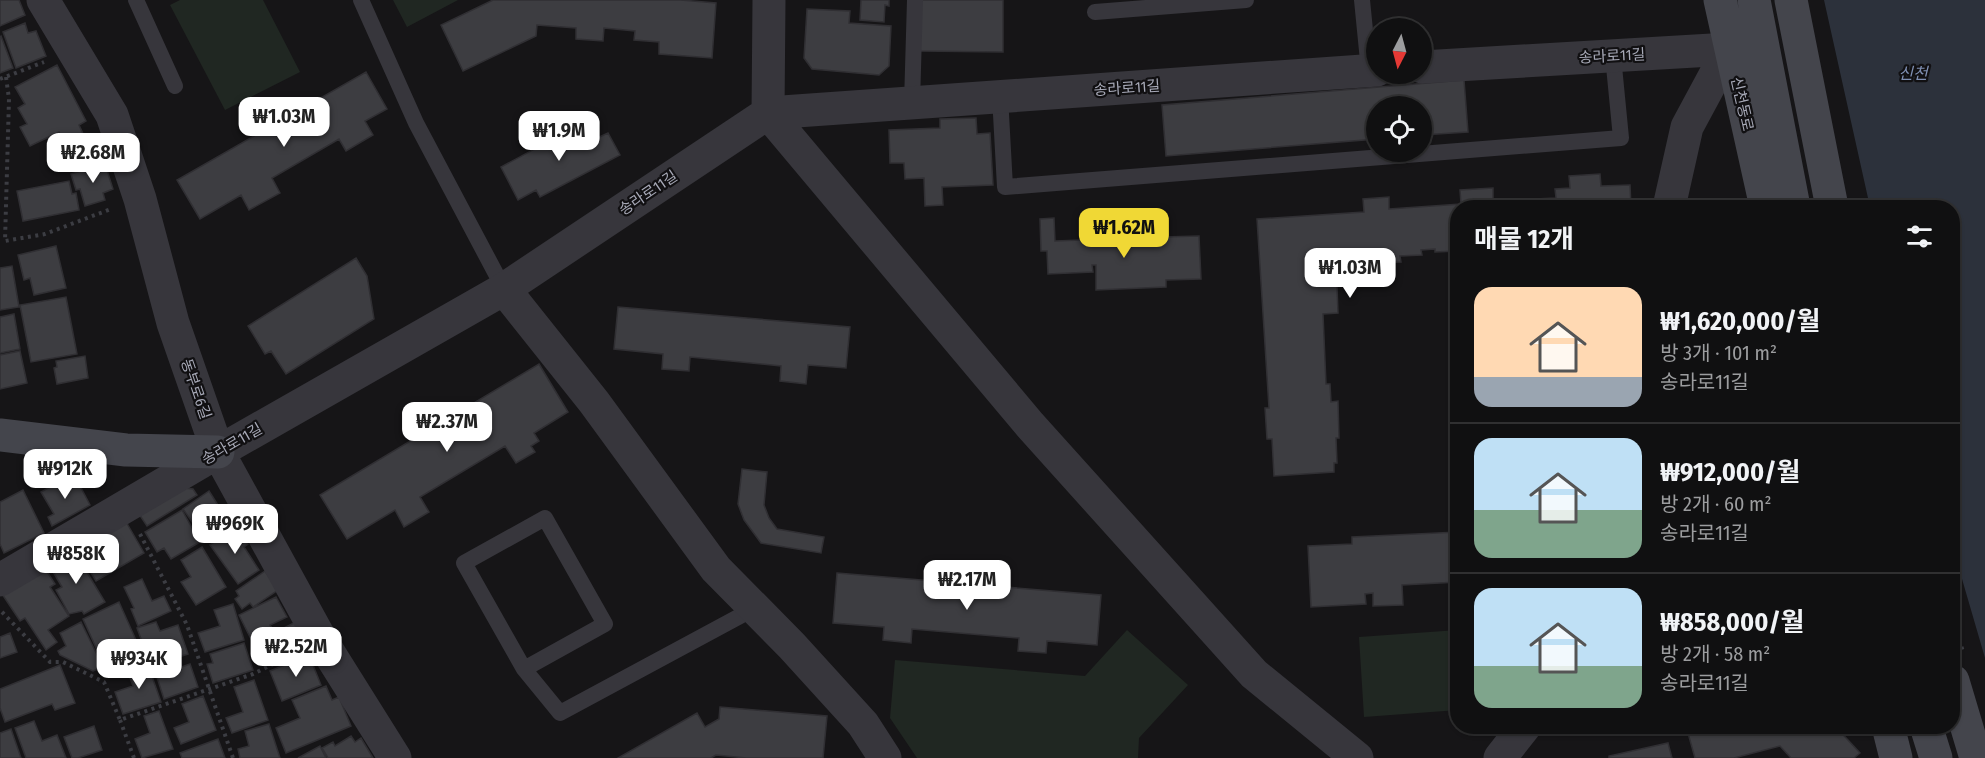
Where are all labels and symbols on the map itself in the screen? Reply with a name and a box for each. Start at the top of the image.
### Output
north arrow [1366,18,1432,84]
street label: 송라로11길 [1578,45,1646,67]
water label: 신천 [1898,64,1930,83]
street label: 신천동로 [1727,75,1757,133]
street label: 송라로11길 [1093,77,1161,99]
pin: ₩1.03M [235,97,333,148]
pin: ₩1.9M [517,111,601,162]
pin: ₩2.68M [44,133,142,184]
street label: 송라로11길 [615,167,681,219]
pin: ₩1.62M [1075,208,1173,259]
pin: ₩1.03M [1301,248,1399,299]
street label: 동부로6길 [177,356,215,422]
pin: ₩2.37M [398,402,496,453]
street label: 송라로11길 [199,420,265,468]
pin: ₩912K [23,449,107,500]
pin: ₩969K [193,504,277,555]
pin: ₩858K [34,534,118,585]
pin: ₩2.17M [918,560,1016,611]
pin: ₩2.52M [247,627,345,678]
pin: ₩934K [97,639,181,690]

